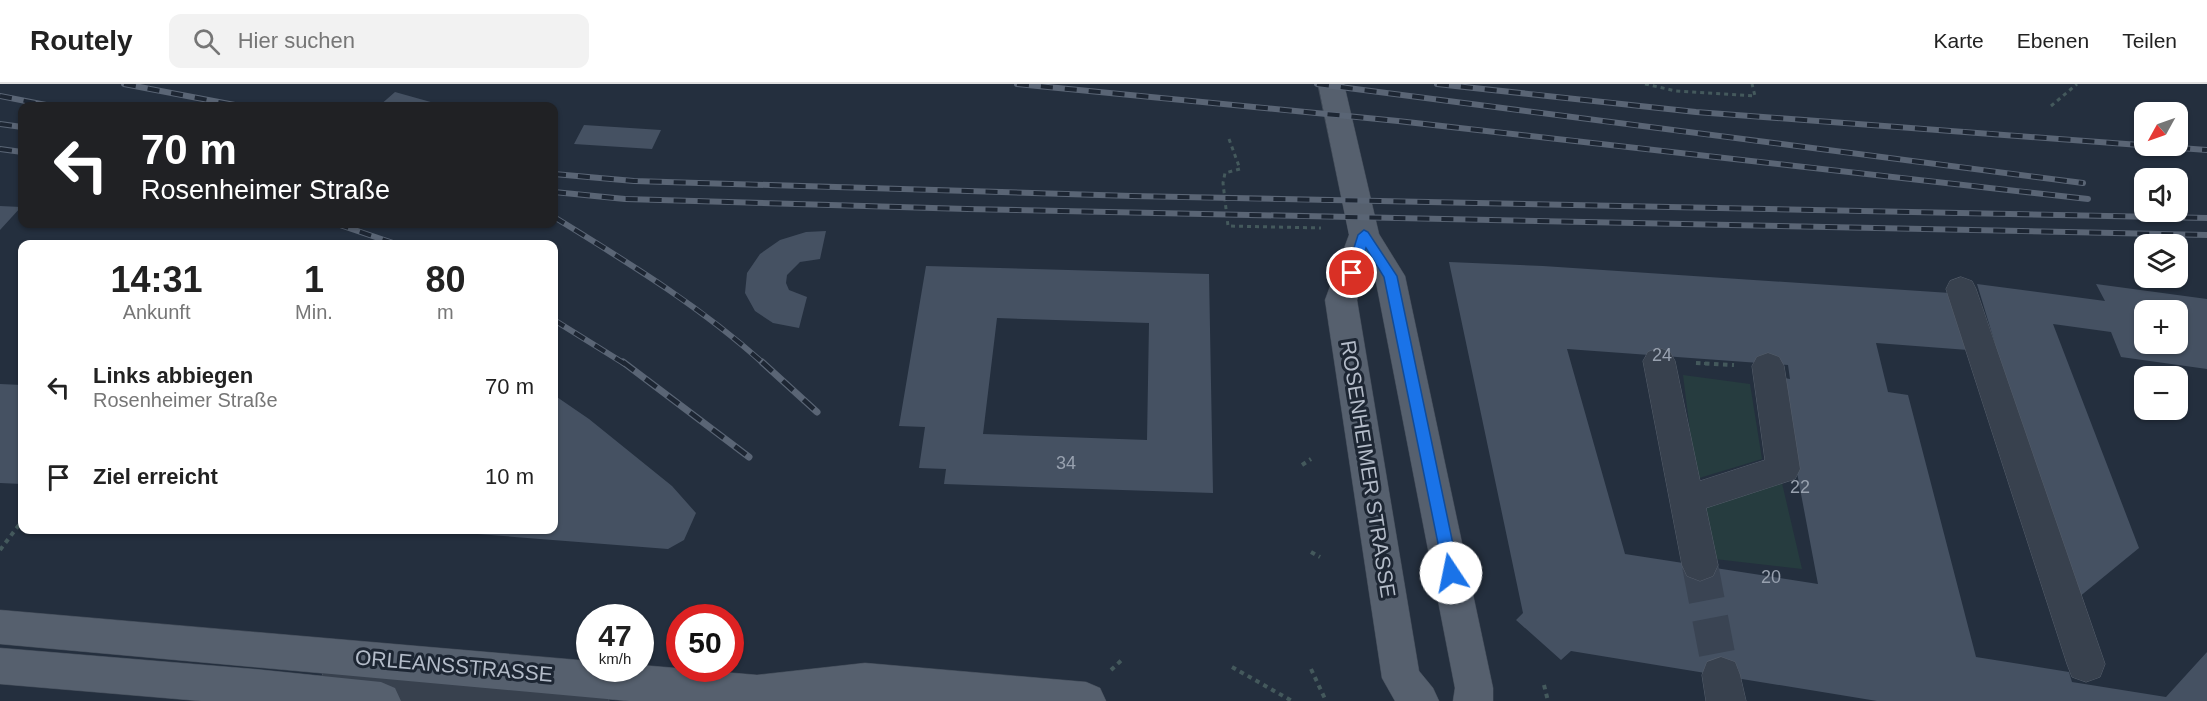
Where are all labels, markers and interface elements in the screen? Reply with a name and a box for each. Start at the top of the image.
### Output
search box [169,14,589,68]
text: Routely [30,25,133,56]
icon: search [190,25,223,58]
text: Hier suchen [238,28,355,53]
text: Karte [1934,29,1984,52]
text: Ebenen [2017,29,2089,52]
text: Teilen [2122,29,2177,52]
north arrow [2134,102,2188,156]
map controls [2134,102,2188,420]
icon: left [42,126,120,204]
text: 70 m [141,126,237,173]
button: sound [2134,168,2188,222]
text: Rosenheimer Straße [141,175,390,205]
button: layers [2134,234,2188,288]
pin [1326,247,1377,298]
icon: arrive [1335,256,1368,289]
text: 14:31 [111,259,203,300]
text: 1 [304,259,324,300]
text: 80 [425,259,465,300]
button: + [2134,300,2188,354]
text: Ankunft [123,301,190,323]
text: Min. [295,301,333,323]
text: m [437,301,454,323]
street label: ROSENHEIMER STRASSE [1337,339,1400,599]
house number: 24 [1652,345,1672,365]
text: Links abbiegen [93,363,253,388]
button: − [2134,366,2188,420]
icon: left [42,371,75,404]
text: 70 m [485,374,534,399]
text: Rosenheimer Straße [93,389,278,411]
house number: 34 [1056,453,1076,473]
icon: arrive [42,461,75,494]
text: Ziel erreicht [93,464,218,489]
text: 10 m [485,464,534,489]
house number: 22 [1790,477,1810,497]
position arrow [1419,541,1483,605]
house number: 20 [1761,567,1781,587]
speed limit sign: 50 [666,604,744,682]
text: 47 [598,619,632,652]
street label: ORLEANSSTRASSE [354,645,554,686]
text: km/h [599,650,631,667]

